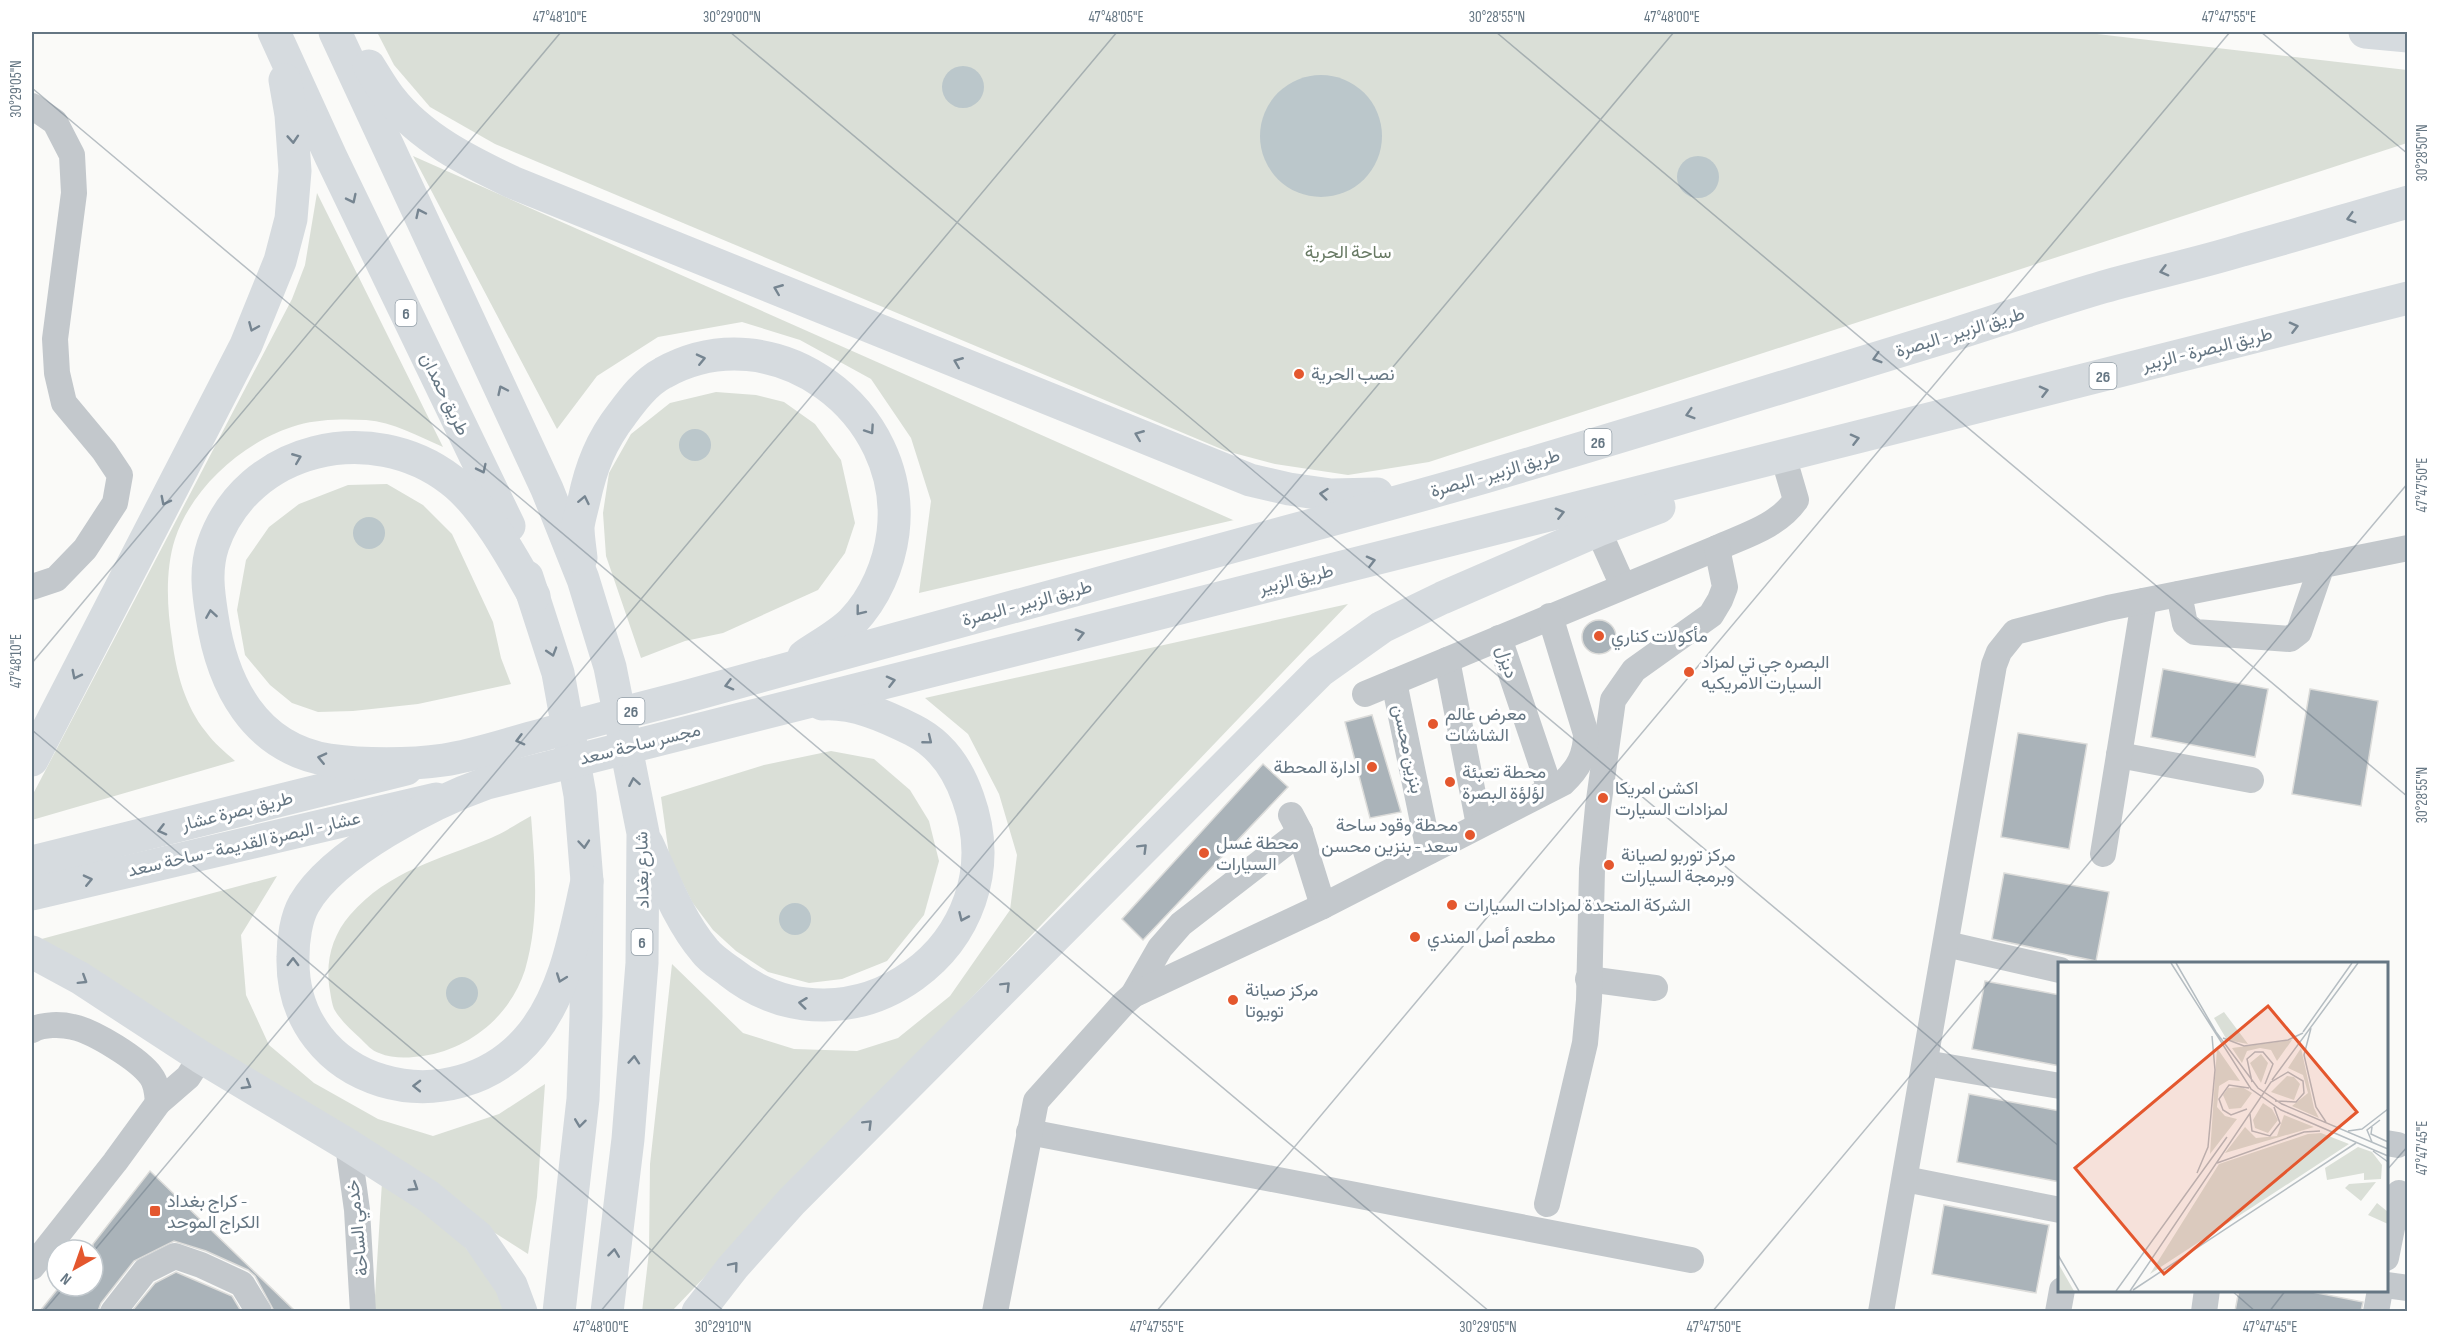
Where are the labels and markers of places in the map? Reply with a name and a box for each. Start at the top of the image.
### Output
place label: نصب الحرية [1311,364,1395,385]
marker: نصب الحرية [1292,367,1306,381]
place label: مأكولات كناري [1611,626,1708,651]
marker: مأكولات كناري [1592,629,1606,643]
place label: البصره جي تي لمزاد السيارت الامريكيه [1701,652,1830,694]
marker: البصره جي تي لمزاد السيارت الامريكيه [1682,665,1696,679]
place label: معرض عالم الشاشات [1445,704,1526,746]
marker: معرض عالم الشاشات [1426,717,1440,731]
place label: ادارة المحطة [1274,757,1360,778]
marker: ادارة المحطة [1365,760,1379,774]
place label: محطة تعبئة لؤلؤة البصرة [1462,762,1546,804]
marker: محطة تعبئة لؤلؤة البصرة [1443,775,1457,789]
place label: اكشن امريكا لمزادات السيارت [1615,778,1728,820]
marker: اكشن امريكا لمزادات السيارت [1596,791,1610,805]
place label: محطة وقود ساحة سعد - بنزين محسن [1321,815,1458,857]
marker: محطة وقود ساحة سعد - بنزين محسن [1463,828,1477,842]
place label: محطة غسل السيارات [1216,833,1299,875]
place label: مركز توربو لصيانة وبرمجة السيارات [1621,845,1735,887]
marker: محطة غسل السيارات [1197,846,1211,860]
marker: مركز توربو لصيانة وبرمجة السيارات [1602,858,1616,872]
place label: الشركة المتحدة لمزادات السيارات [1464,895,1691,916]
marker: الشركة المتحدة لمزادات السيارات [1445,898,1459,912]
place label: مطعم أصل المندي [1427,927,1555,952]
marker: مطعم أصل المندي [1408,930,1422,944]
place label: مركز صيانة تويوتا [1245,980,1318,1022]
marker: مركز صيانة تويوتا [1226,993,1240,1007]
place label: كراج بغداد - الكراج الموحد [167,1191,260,1234]
marker: كراج بغداد - الكراج الموحد [148,1204,162,1218]

